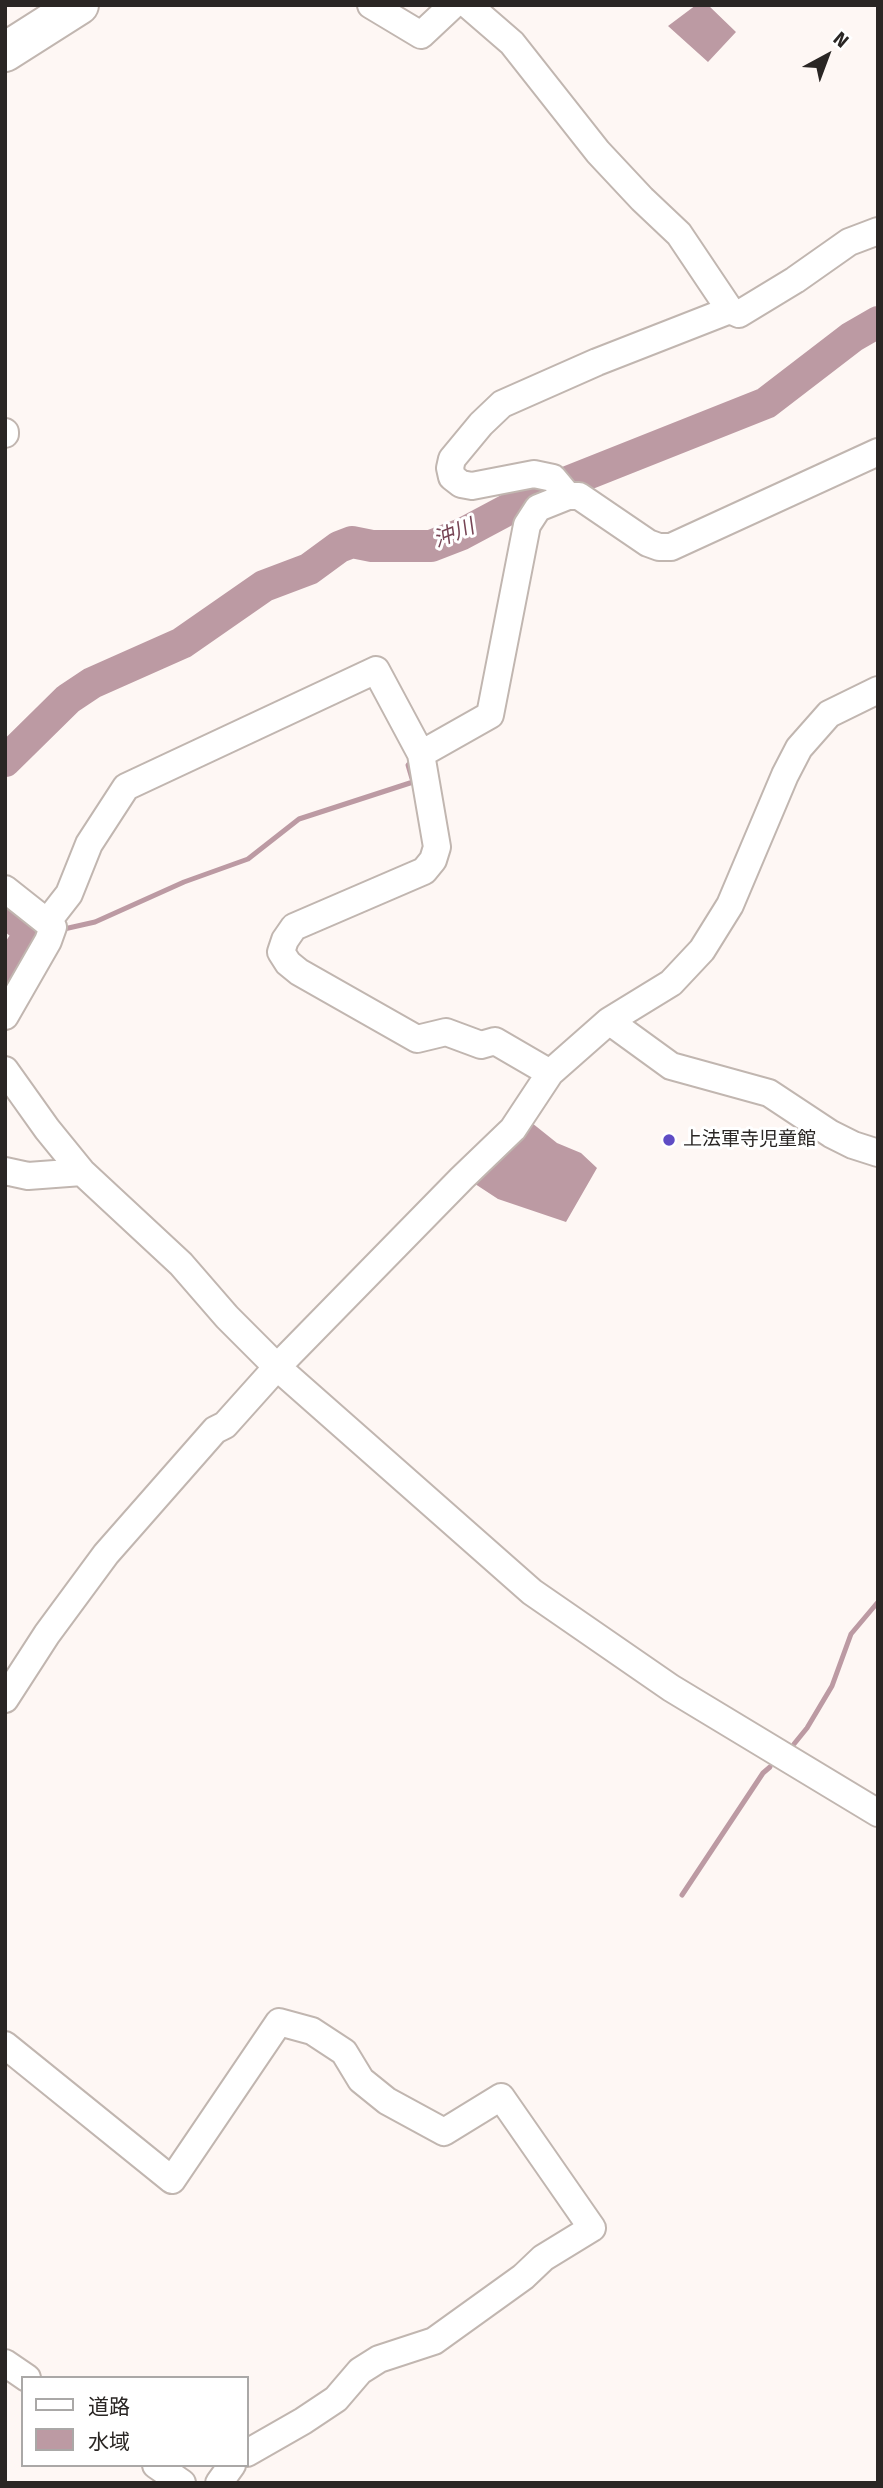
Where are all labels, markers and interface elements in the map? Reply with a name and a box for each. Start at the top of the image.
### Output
north arrow [792,21,862,91]
text: N [829,27,853,53]
water label: 沖川 [430,514,478,554]
place label: 上法軍寺児童館 [683,1129,816,1151]
marker: 上法軍寺児童館 [661,1132,677,1148]
legend [21,2376,248,2467]
text: 道路 [88,2394,130,2420]
text: 水域 [88,2429,130,2455]

